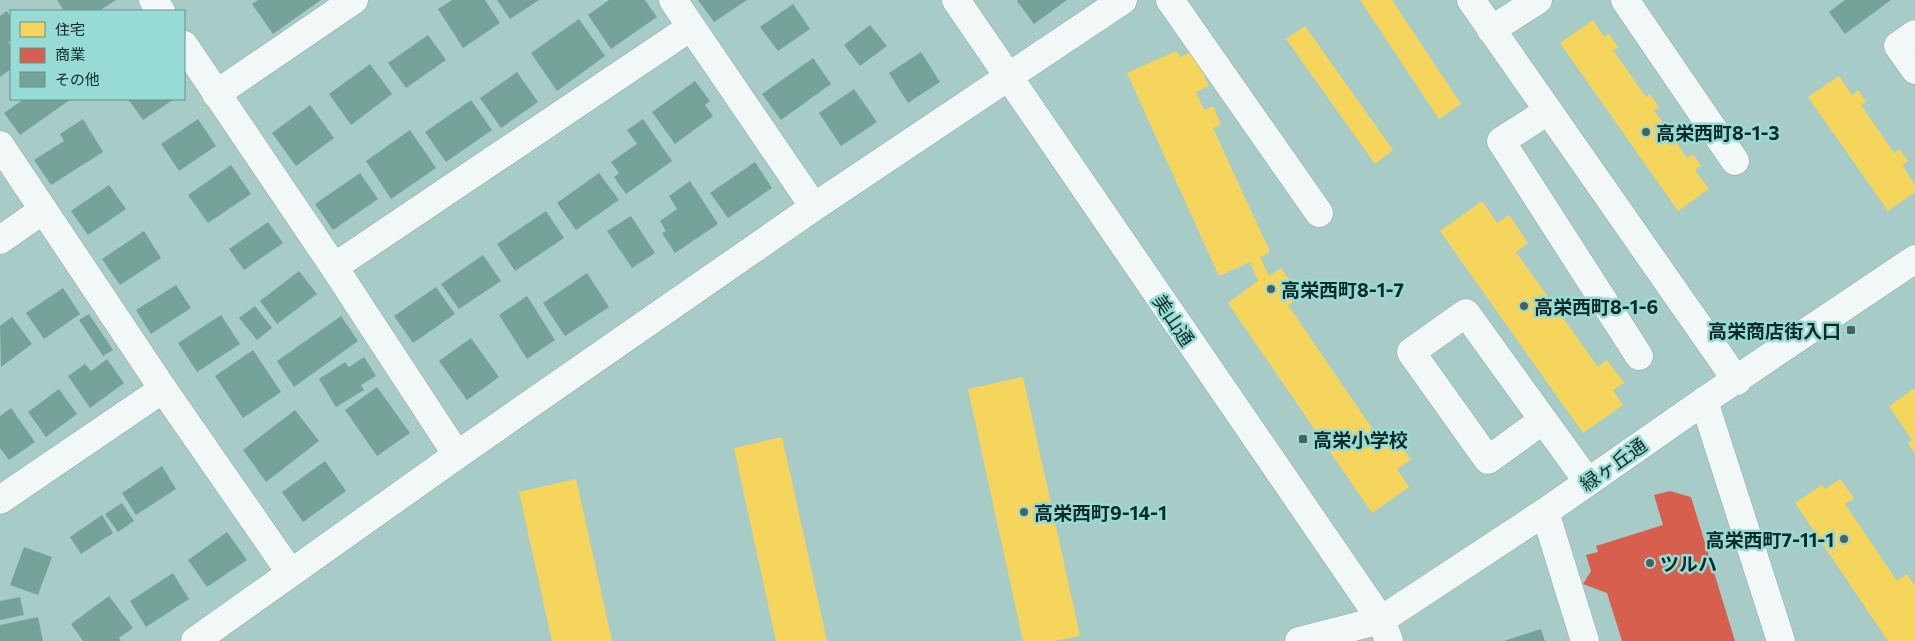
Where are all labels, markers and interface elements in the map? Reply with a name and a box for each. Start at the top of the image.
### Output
legend [10,10,185,100]
text: 住宅 [55,20,85,38]
text: 商業 [55,45,85,63]
text: その他 [55,70,100,88]
place label: 高栄西町8-1-3 [1656,121,1780,144]
marker: 高栄西町8-1-3 [1640,126,1652,138]
place label: 高栄西町8-1-7 [1281,278,1404,301]
marker: 高栄西町8-1-7 [1265,283,1277,295]
street label: 美山通 [1149,290,1199,350]
place label: 高栄西町8-1-6 [1534,295,1658,318]
marker: 高栄西町8-1-6 [1518,300,1530,312]
place label: 高栄商店街入口 [1708,319,1841,342]
marker: 高栄商店街入口 [1845,324,1857,336]
place label: 高栄小学校 [1313,428,1408,451]
marker: 高栄小学校 [1297,433,1309,445]
street label: 緑ヶ丘通 [1575,433,1651,495]
place label: 高栄西町9-14-1 [1034,501,1167,524]
marker: 高栄西町9-14-1 [1018,506,1030,518]
place label: 高栄西町7-11-1 [1706,528,1834,551]
marker: 高栄西町7-11-1 [1838,533,1850,545]
place label: ツルハ [1660,552,1717,575]
marker: ツルハ [1644,557,1656,569]

